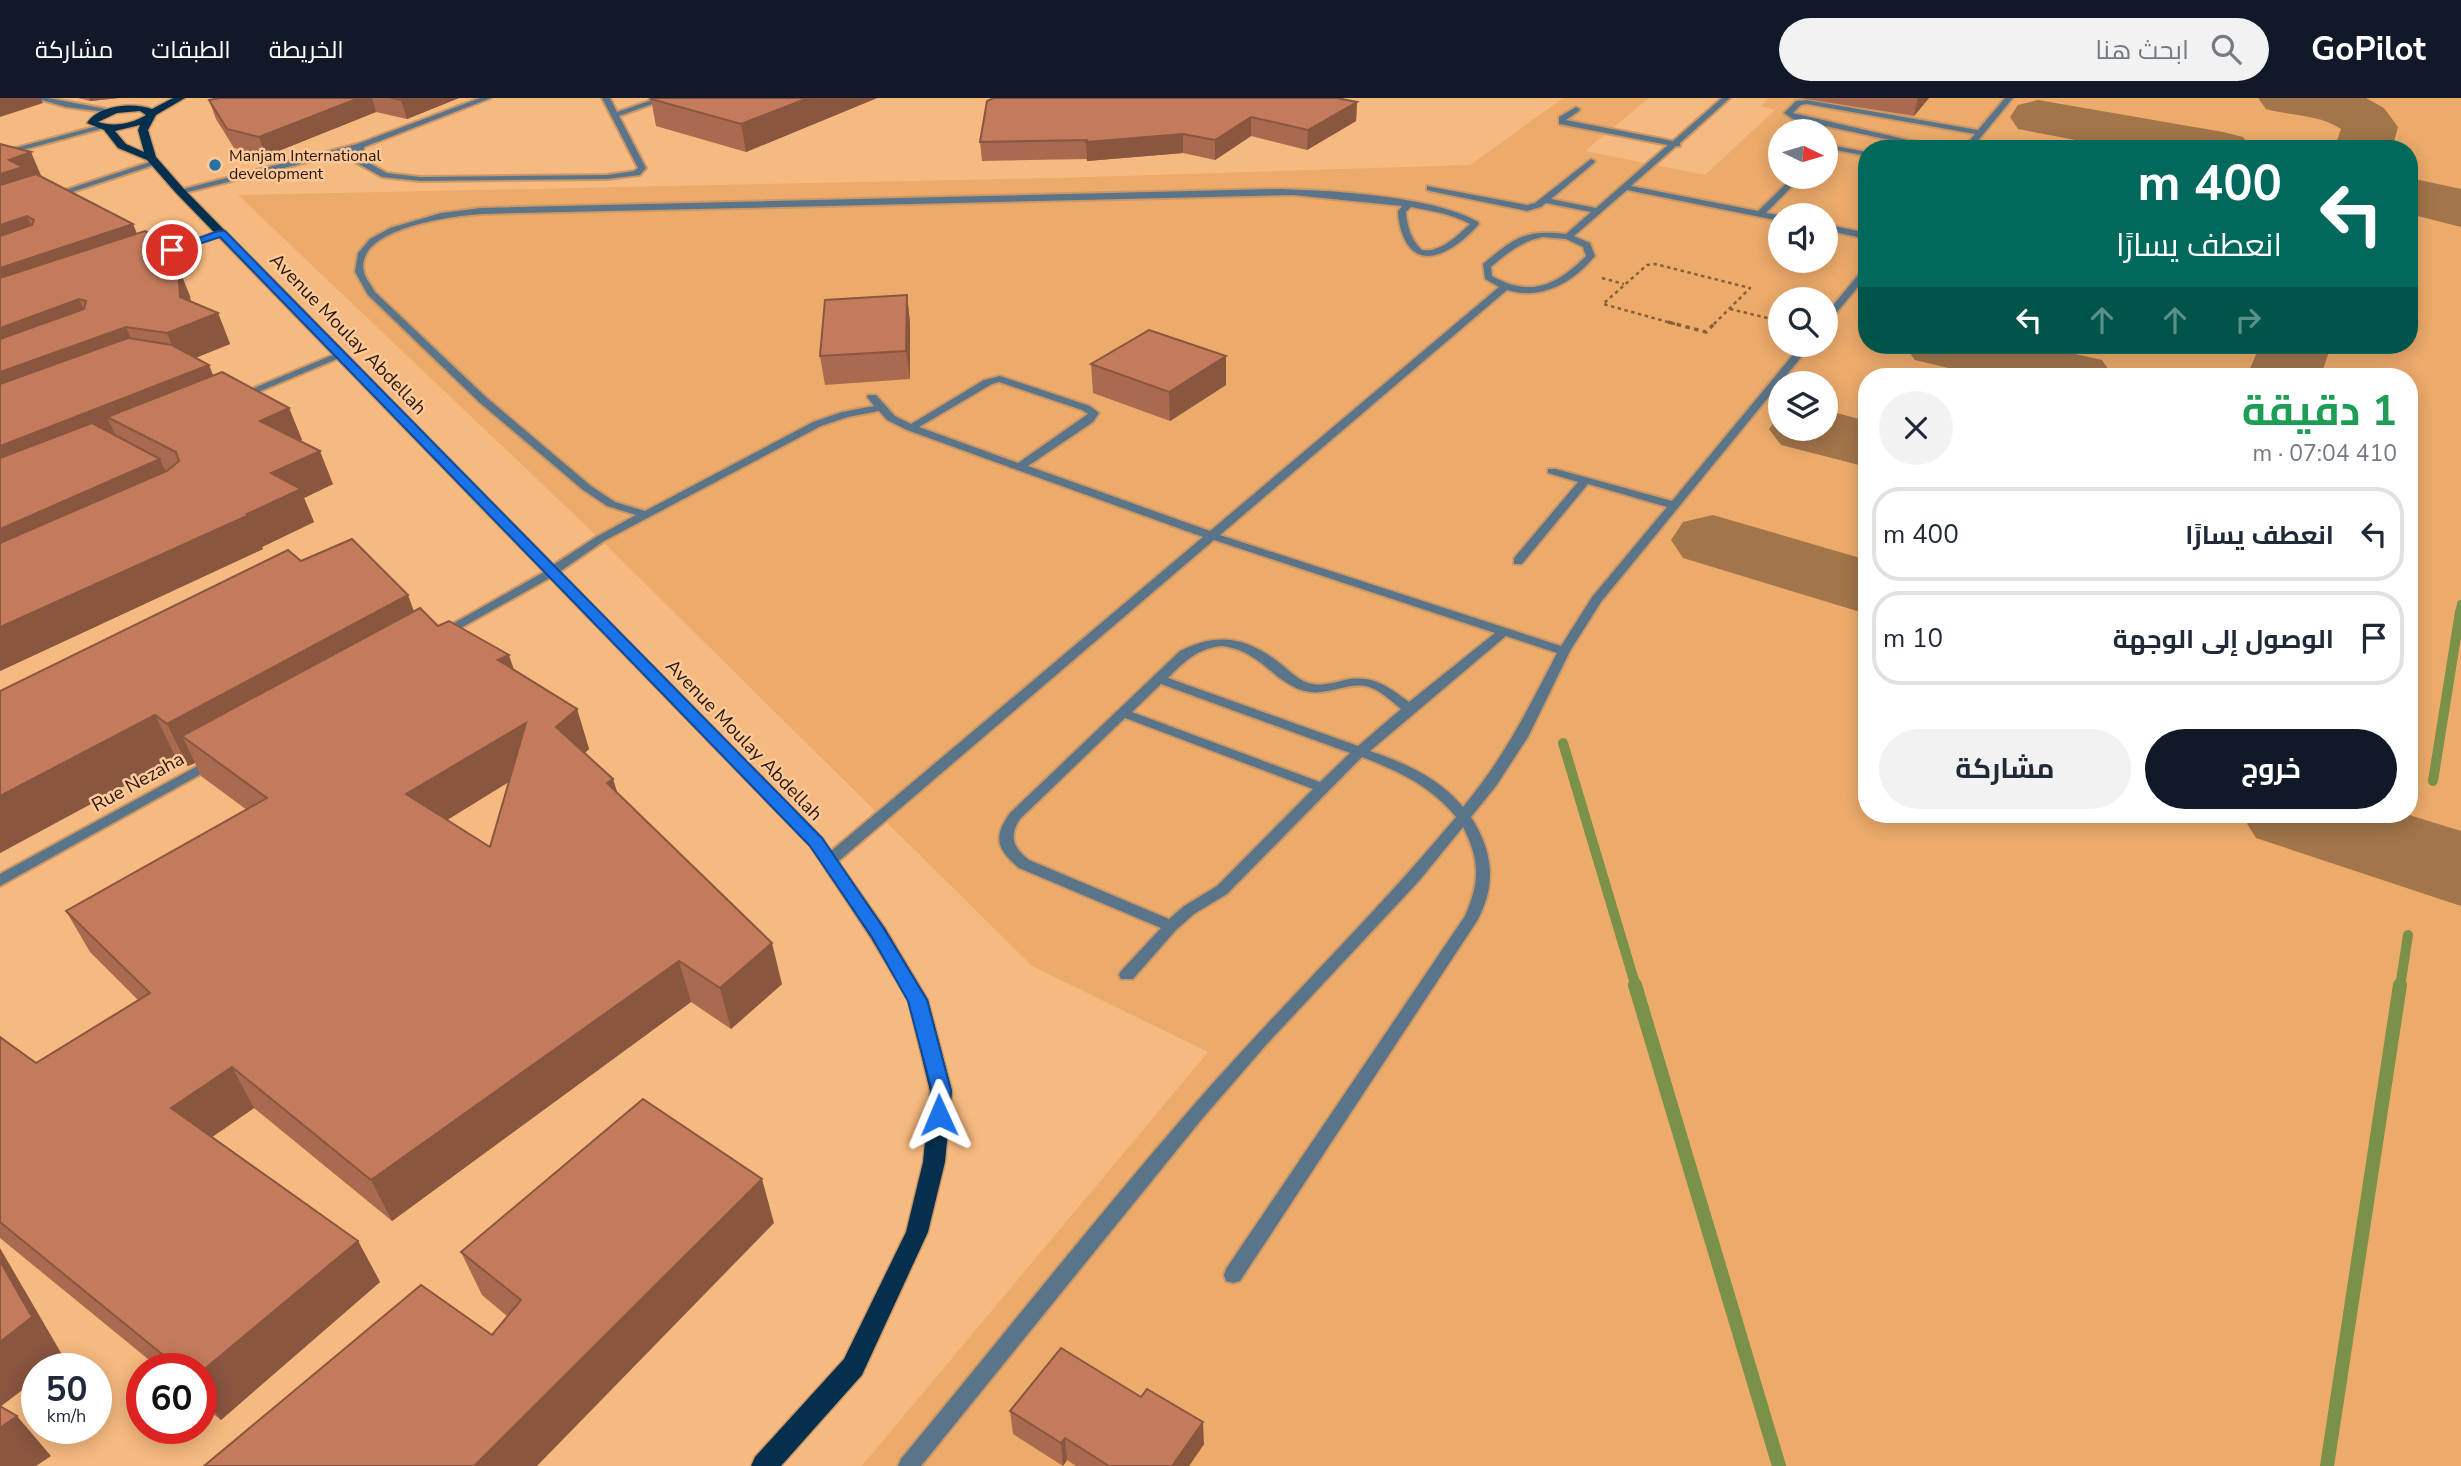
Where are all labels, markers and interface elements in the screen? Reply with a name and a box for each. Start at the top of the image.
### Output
search box [1779,18,2269,81]
text: GoPilot [2311,27,2426,72]
icon: search [2207,30,2245,68]
text: ابحث هنا [2095,33,2189,68]
text: مشاركة [35,34,113,66]
text: الطبقات [151,34,231,66]
text: الخريطة [269,34,344,66]
north arrow [1768,119,1838,189]
map controls [1768,119,1838,441]
place label: Manjam International development [229,145,382,185]
text: 400 m [2138,150,2282,217]
marker: Manjam International development [207,157,223,173]
icon: left [2306,168,2397,259]
button: sound [1768,203,1838,273]
pin [142,220,202,280]
text: انعطف يسارًا [2116,224,2282,267]
icon: arrive [153,231,191,269]
street label: Avenue Moulay Abdellah [264,247,432,421]
button: search [1768,287,1838,357]
icon: left [2010,301,2048,339]
icon: ahead [2083,301,2121,339]
icon: ahead [2156,301,2194,339]
icon: right [2229,301,2267,339]
button: layers [1768,371,1838,441]
text: 1 دقيقة [2242,383,2397,440]
button: close [1879,391,1953,465]
text: 410 m · 07:04 [2252,438,2397,469]
icon: left [2355,515,2393,553]
text: 400 m [1883,517,1959,552]
text: انعطف يسارًا [2185,518,2334,553]
icon: arrive [2355,619,2393,657]
text: 10 m [1883,621,1943,656]
text: الوصول إلى الوجهة [2113,622,2334,657]
street label: Avenue Moulay Abdellah [660,653,828,827]
button: مشاركة [1879,729,2131,809]
button: خروج [2145,729,2397,809]
street label: Rue Nezaha [87,746,189,818]
position arrow [902,1078,976,1152]
speed limit sign: 60 [126,1353,217,1444]
text: 50 [45,1366,88,1413]
text: km/h [47,1404,86,1428]

